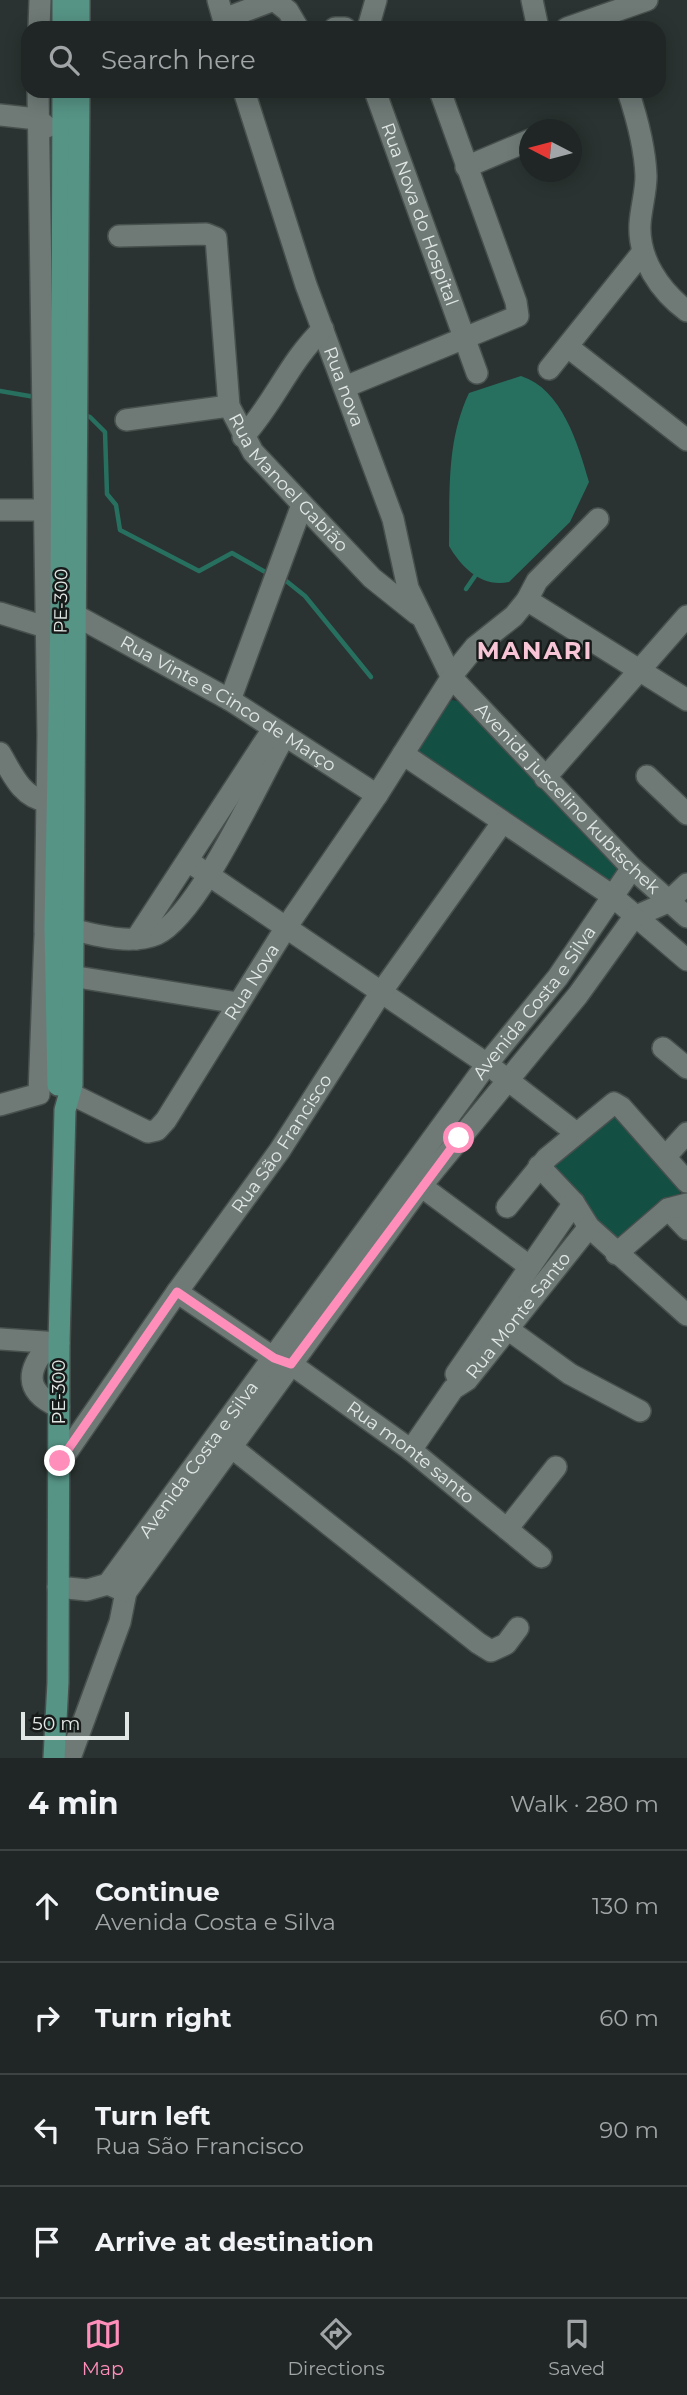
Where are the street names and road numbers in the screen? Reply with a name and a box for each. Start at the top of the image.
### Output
street label: Rua Nova do Hospital [376,120,463,309]
street label: Rua nova [319,343,369,430]
street label: Rua Manoel Gabião [224,410,353,557]
street label: PE-300 [49,568,73,634]
street label: Rua Vinte e Cinco de Março [116,631,340,777]
street label: Avenida juscelino kubtschek [470,698,665,899]
street label: Avenida Costa e Silva [468,922,601,1084]
street label: Rua Nova [220,940,284,1024]
street label: Rua São Francisco [227,1070,337,1218]
street label: Rua Monte Santo [461,1248,575,1383]
street label: PE-300 [48,1360,70,1424]
street label: Avenida Costa e Silva [134,1377,263,1542]
street label: Rua monte santo [342,1396,479,1509]

